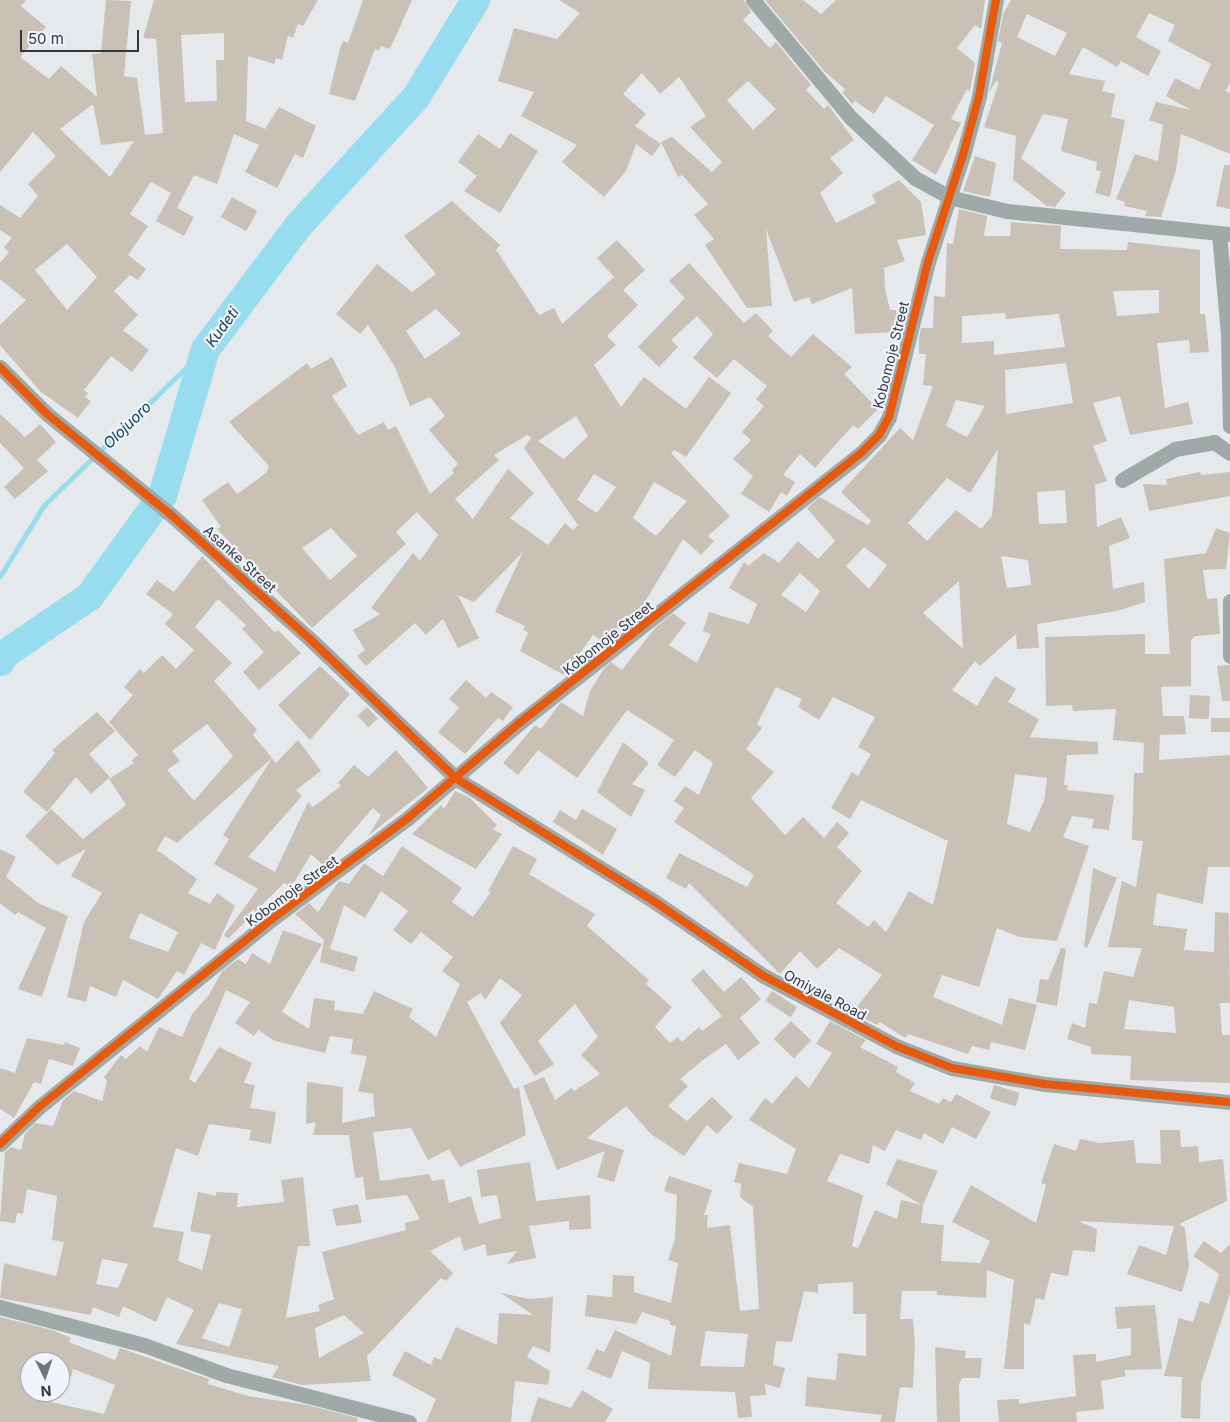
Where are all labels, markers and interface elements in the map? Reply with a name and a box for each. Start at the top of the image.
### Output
scale bar [22,20,141,52]
text: 50 m [28,29,64,48]
street label: Kobomoje Street [870,300,912,410]
water label: Kudeti [202,304,242,350]
water label: Olojuoro [99,398,155,452]
street label: Asanke Street [200,522,280,596]
street label: Kobomoje Street [560,598,656,678]
street label: Kobomoje Street [243,852,341,930]
street label: Omiyale Road [781,966,869,1024]
north arrow [20,1352,70,1402]
text: N [40,1383,52,1400]

